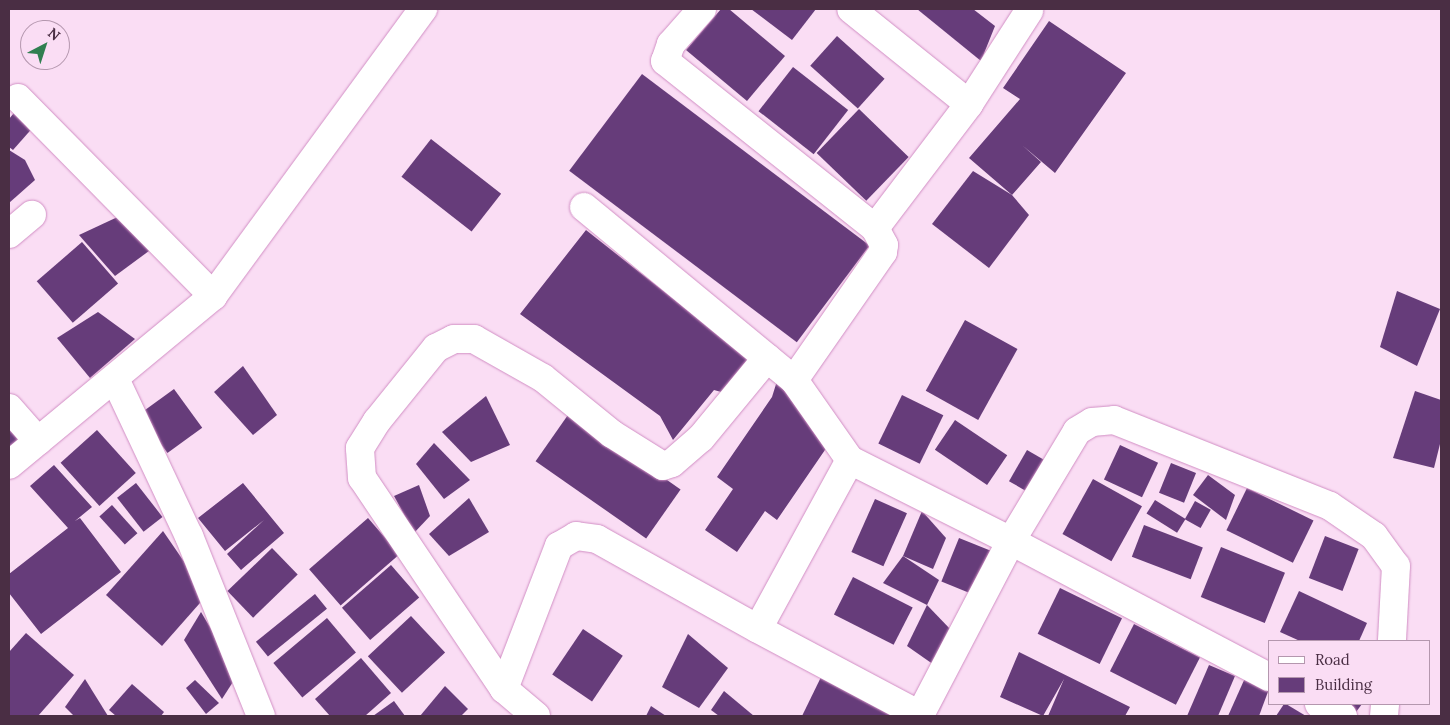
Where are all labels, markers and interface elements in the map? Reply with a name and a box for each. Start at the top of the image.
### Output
north arrow [20,20,70,70]
text: N [44,24,64,45]
legend [1268,640,1430,705]
text: Road [1315,650,1350,669]
text: Building [1315,675,1372,694]

